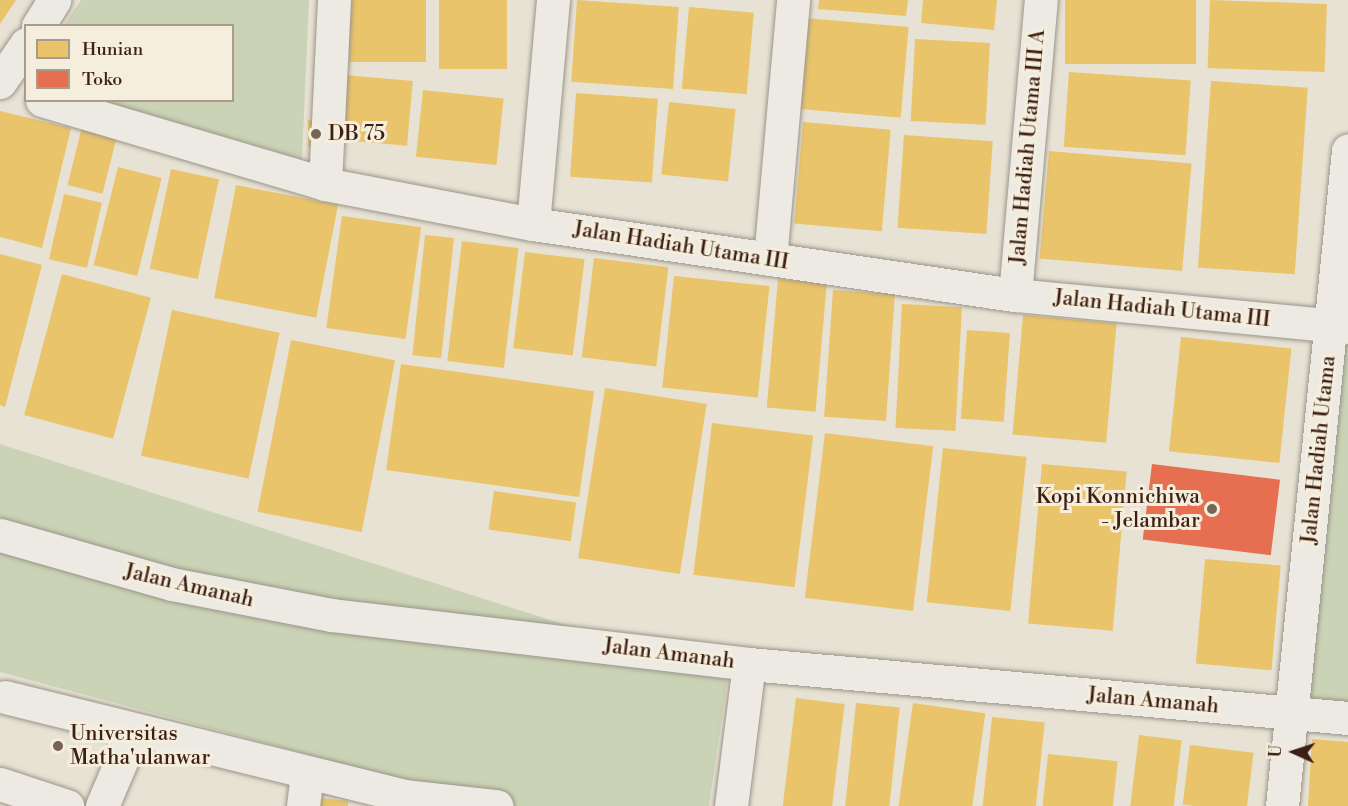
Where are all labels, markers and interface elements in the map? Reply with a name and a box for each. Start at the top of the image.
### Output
legend [24,24,234,102]
street label: Jalan Hadiah Utama III A [1005,28,1051,266]
text: Hunian [82,38,143,61]
text: Toko [82,68,122,91]
place label: DB 75 [328,121,385,147]
marker: DB 75 [309,127,323,141]
street label: Jalan Hadiah Utama III [571,217,791,275]
street label: Jalan Hadiah Utama III [1052,285,1272,333]
street label: Jalan Hadiah Utama [1297,354,1341,546]
place label: Kopi Konnichiwa - Jelambar [1036,484,1200,534]
marker: Kopi Konnichiwa - Jelambar [1205,502,1219,516]
street label: Jalan Amanah [122,559,256,613]
street label: Jalan Amanah [602,633,736,675]
street label: Jalan Amanah [1086,683,1220,719]
place label: Universitas Matha'ulanwar [70,721,210,771]
north arrow [1264,722,1324,782]
marker: Universitas Matha'ulanwar [51,739,65,753]
text: U [1266,744,1286,758]

